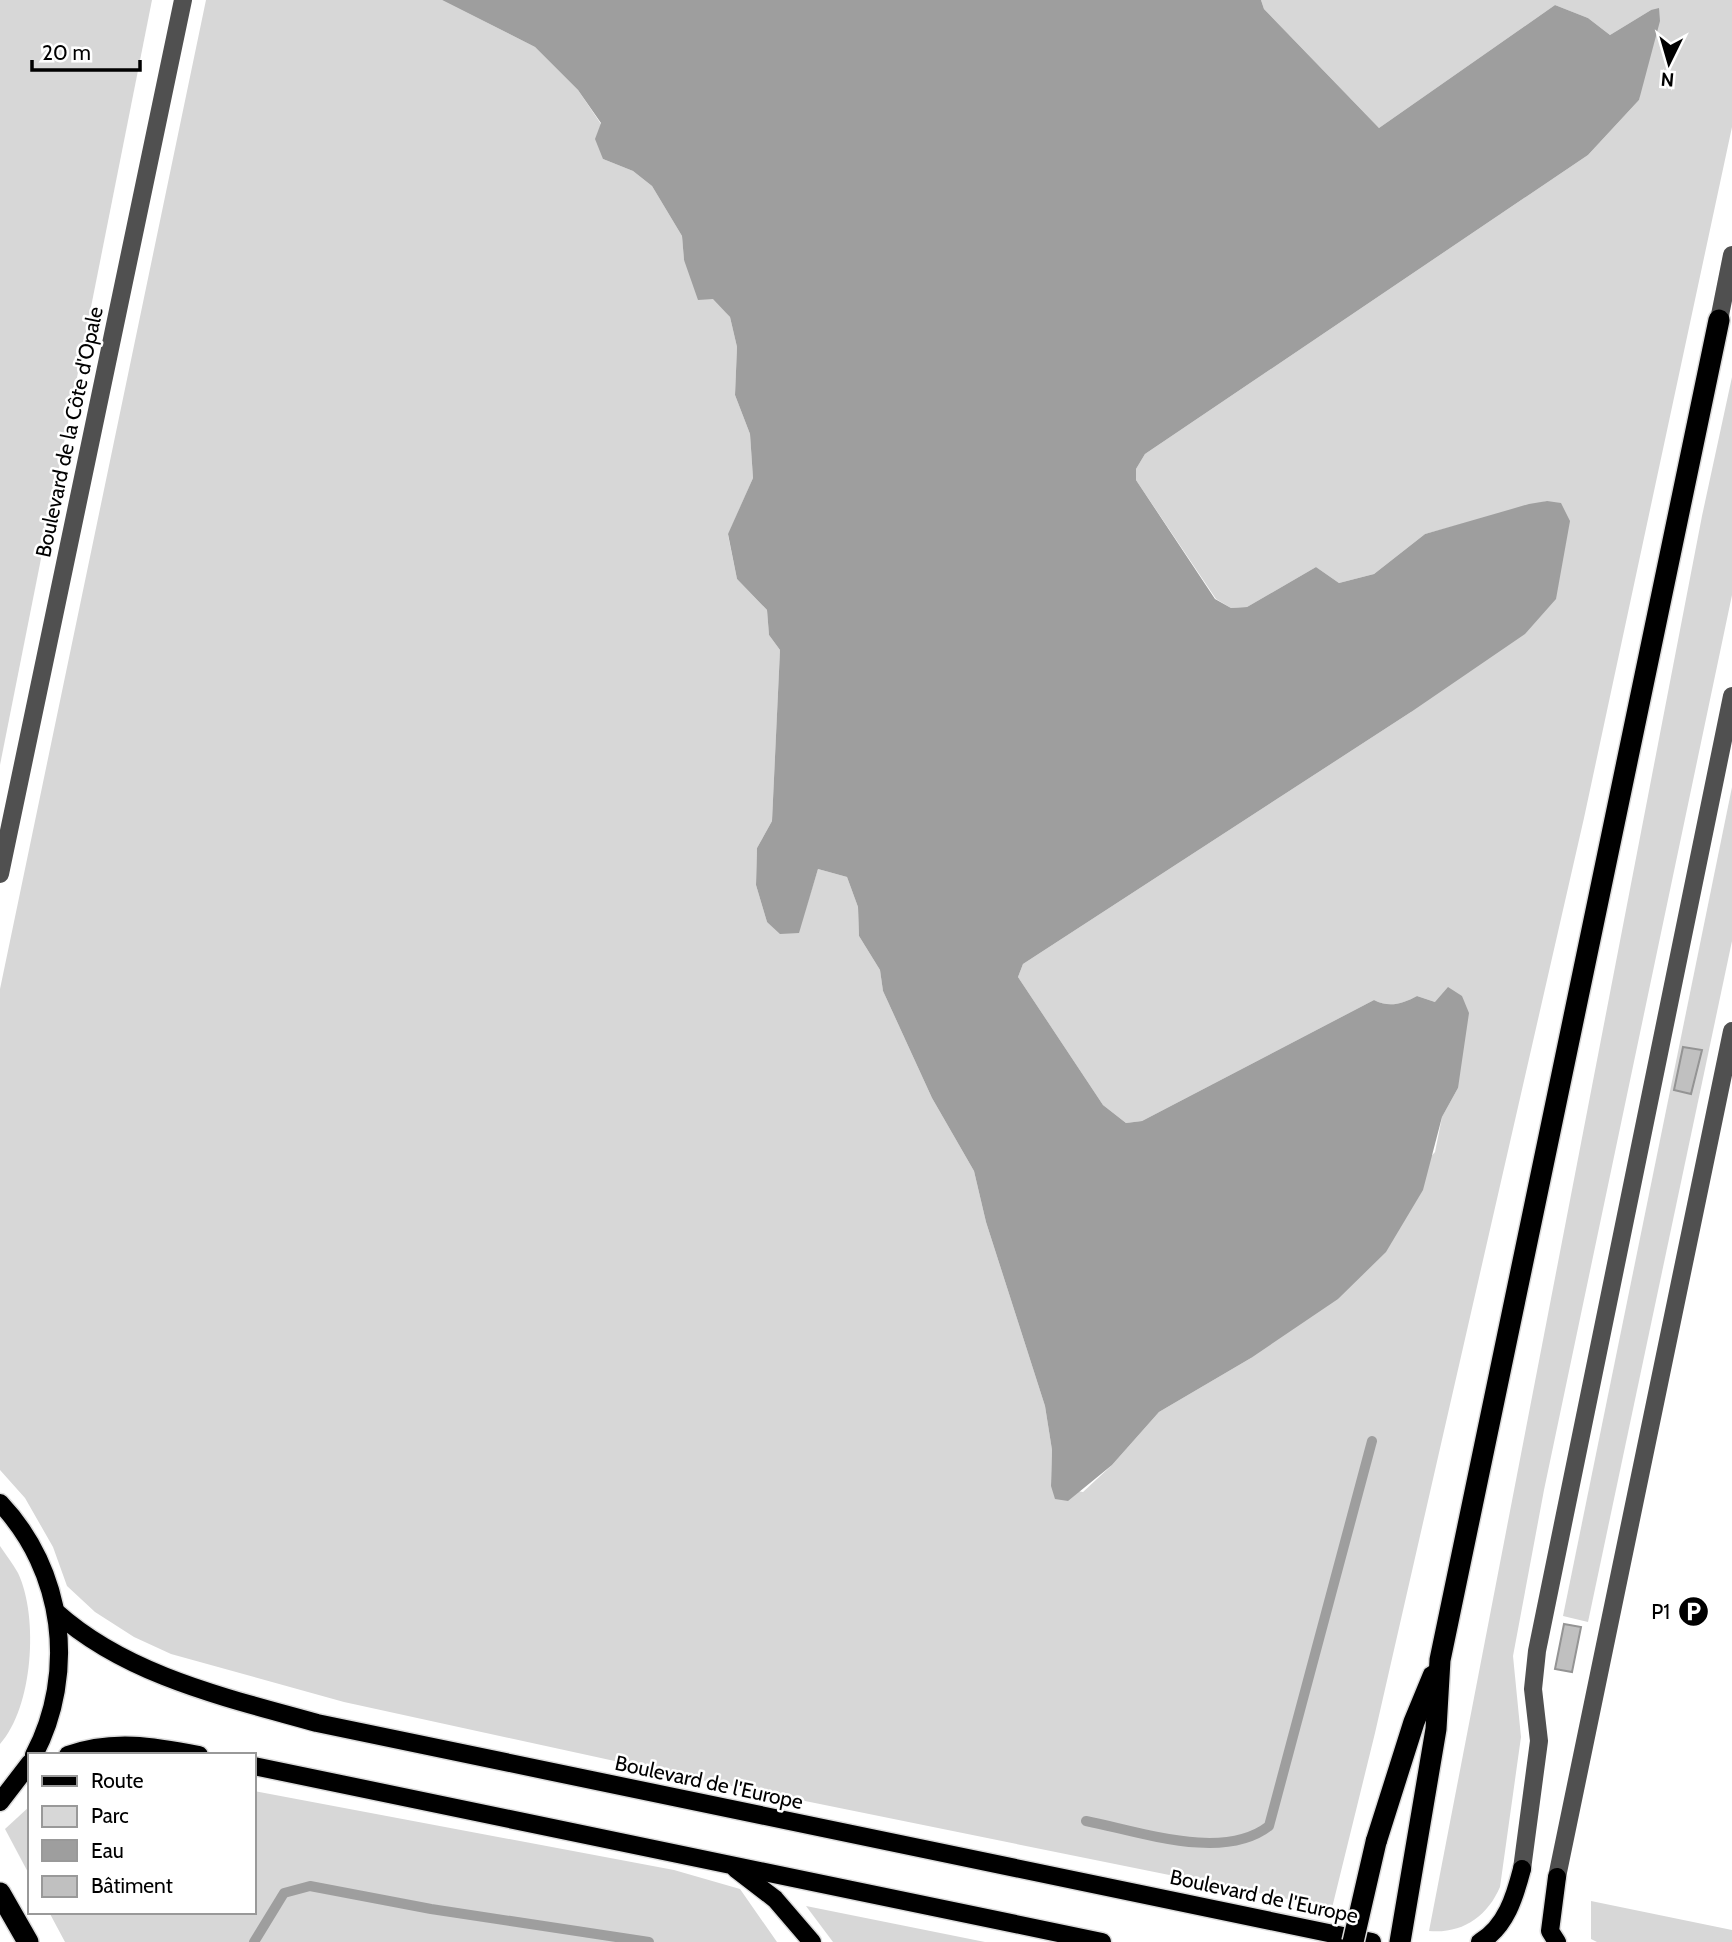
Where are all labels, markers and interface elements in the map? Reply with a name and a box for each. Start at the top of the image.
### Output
scale bar [32,28,140,72]
north arrow [1634,28,1704,98]
text: 20 m [42,40,91,65]
text: N [1660,67,1675,91]
street label: Boulevard de la Côte d'Opale [30,304,108,560]
parking icon: P1 [1676,1594,1710,1628]
place label: P1 [1651,1599,1670,1624]
street label: Boulevard de l'Europe [613,1750,806,1814]
legend [28,1753,256,1914]
text: Route [91,1768,144,1793]
text: Parc [91,1803,129,1828]
text: Eau [91,1838,124,1863]
street label: Boulevard de l'Europe [1168,1864,1361,1928]
text: Bâtiment [91,1873,173,1898]

